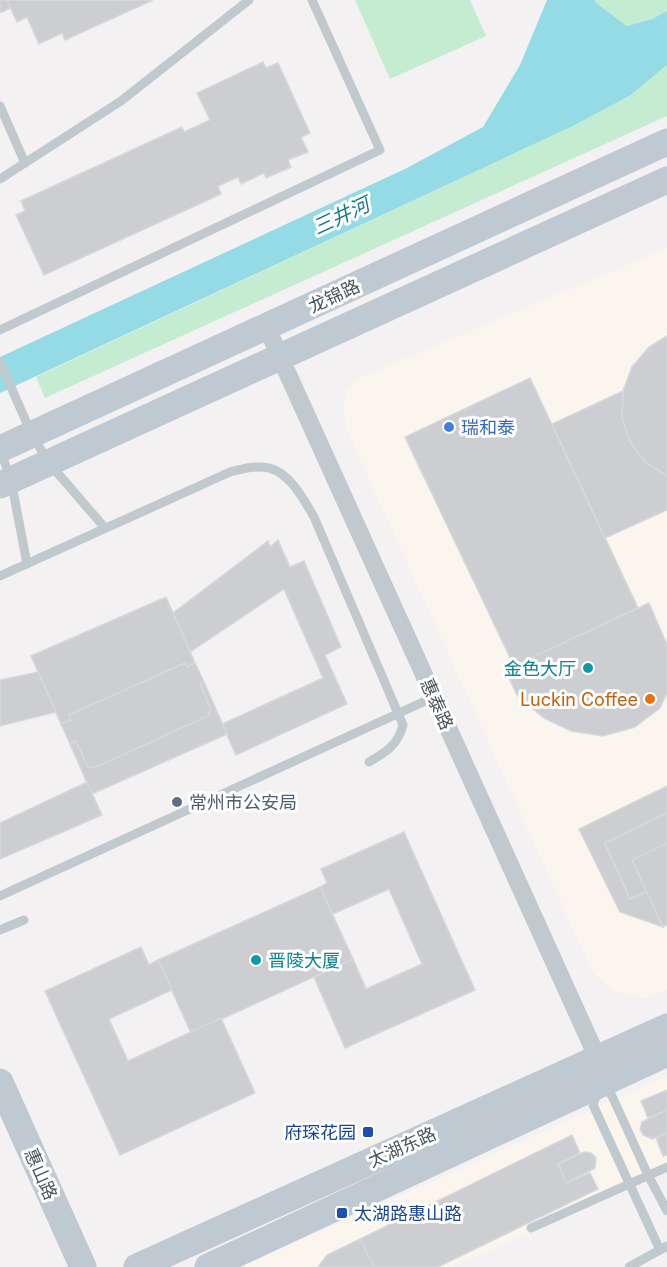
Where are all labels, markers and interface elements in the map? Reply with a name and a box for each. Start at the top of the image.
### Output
water label: 三井河 [309,191,377,240]
street label: 龙锦路 [305,275,363,317]
place label: 瑞和泰 [461,417,515,438]
marker: 瑞和泰 [442,420,456,434]
place label: 金色大厅 [504,658,576,679]
marker: 金色大厅 [581,661,595,675]
street label: 惠泰路 [416,675,458,733]
place label: Luckin Coffee [520,689,638,710]
marker: Luckin Coffee [643,692,657,706]
place label: 常州市公安局 [189,792,297,813]
marker: 常州市公安局 [170,795,184,809]
place label: 晋陵大厦 [268,950,340,971]
marker: 晋陵大厦 [249,953,263,967]
place label: 府琛花园 [284,1122,356,1143]
street label: 太湖东路 [365,1123,439,1171]
marker: 府琛花园 [361,1125,375,1139]
street label: 惠山路 [20,1145,62,1203]
place label: 太湖路惠山路 [354,1203,462,1224]
marker: 太湖路惠山路 [335,1206,349,1220]

